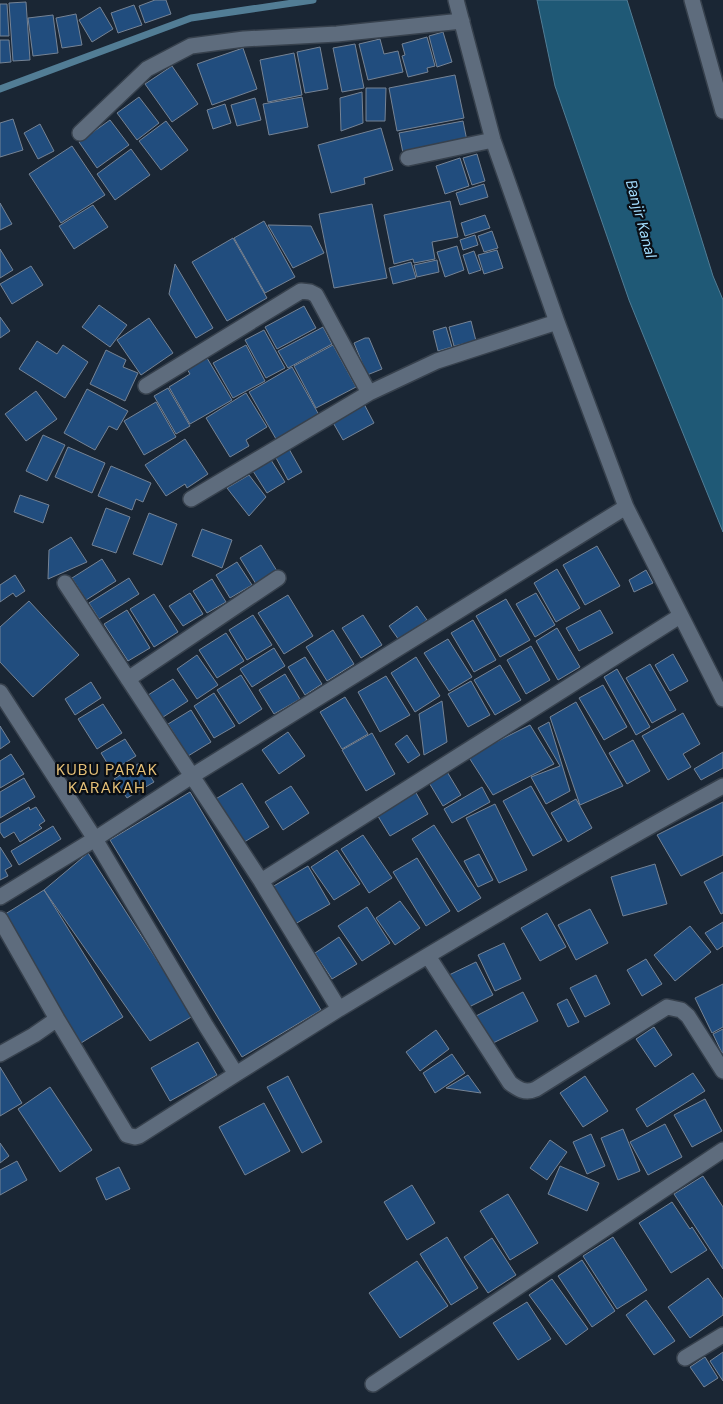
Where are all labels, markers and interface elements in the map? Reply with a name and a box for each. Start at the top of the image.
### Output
water label: Banjir Kanal [621,178,661,261]
district label: KUBU PARAK KARAKAH [56,759,158,798]

